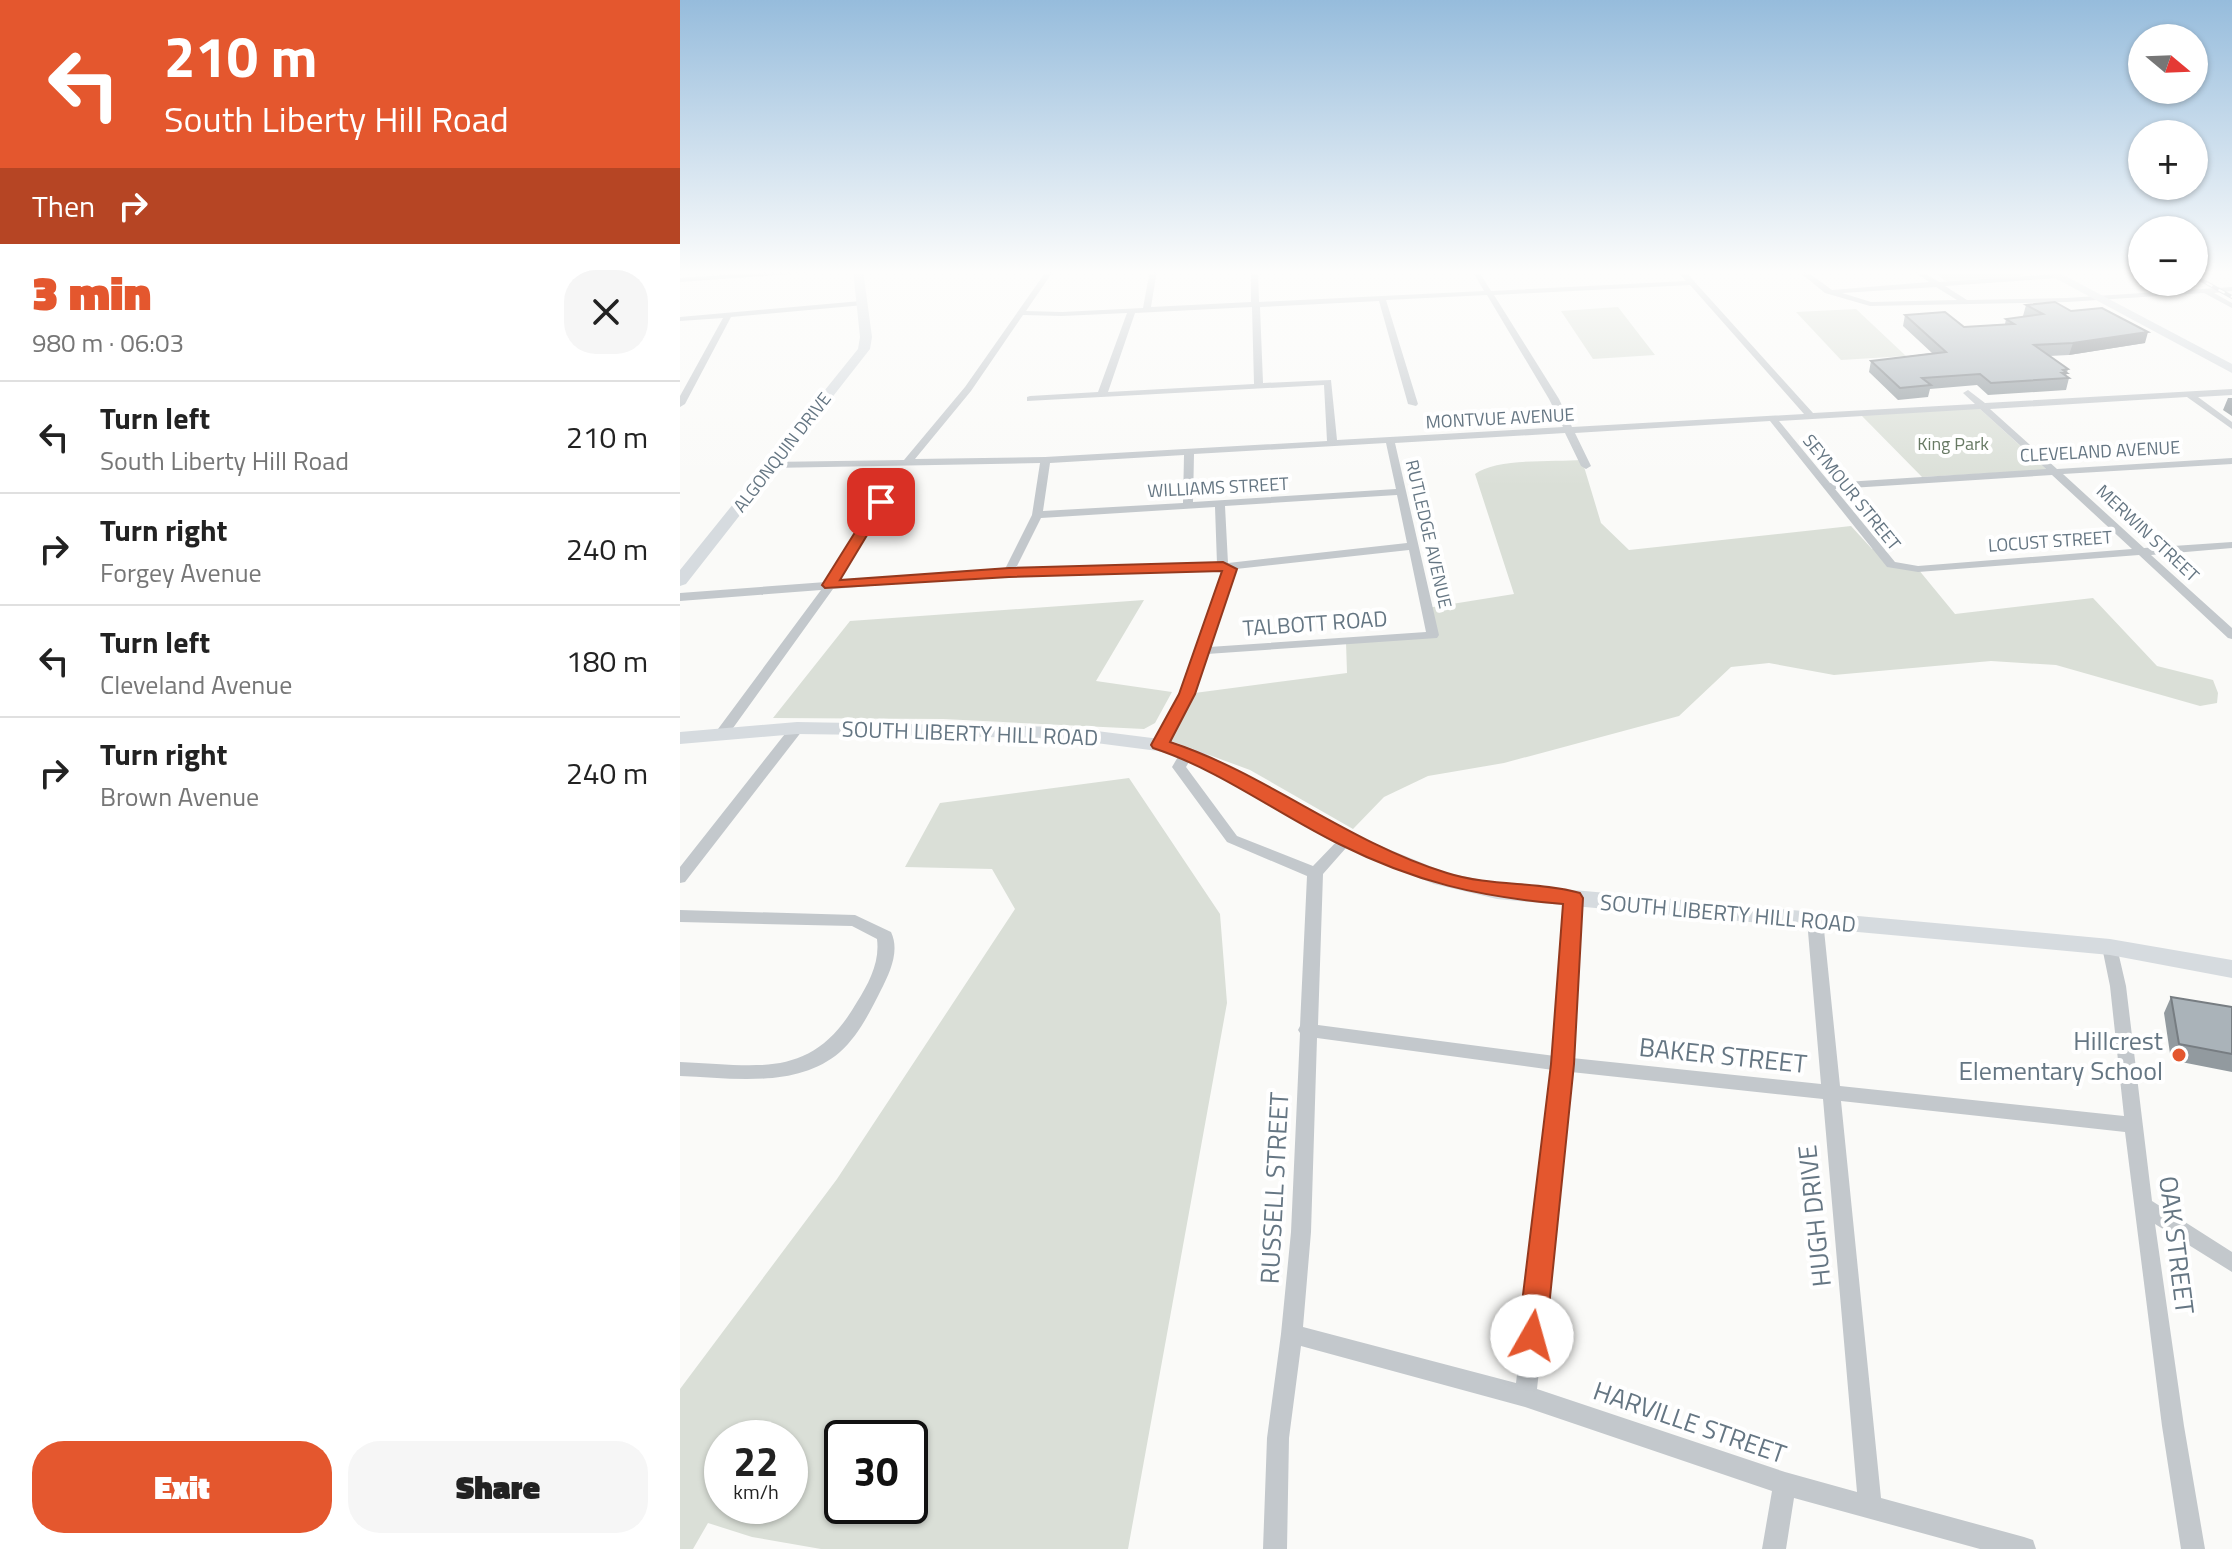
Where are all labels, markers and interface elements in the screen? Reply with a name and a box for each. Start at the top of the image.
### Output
text: 210 m [164,14,317,99]
north arrow [2128,24,2208,104]
map controls [2128,24,2208,296]
icon: left [32,32,136,136]
text: South Liberty Hill Road [164,91,509,146]
button: + [2128,120,2208,200]
text: Then [32,183,95,229]
icon: right [111,184,155,228]
button: − [2128,216,2208,296]
text: 3 min [32,256,151,329]
button: close [564,270,648,354]
text: 980 m · 06:03 [32,323,184,362]
street label: ALGONQUIN DRIVE [727,386,838,518]
text: Turn left [100,395,210,441]
street label: MONTVUE AVENUE [1425,401,1575,435]
text: 210 m [566,414,648,460]
icon: left [32,415,76,459]
street label: SEYMOUR STREET [1797,428,1908,556]
park label: King Park [1917,430,1989,457]
street label: CLEVELAND AVENUE [2019,433,2181,469]
text: South Liberty Hill Road [100,441,349,480]
street label: RUTLEDGE AVENUE [1399,457,1459,611]
pin [847,468,915,536]
street label: WILLIAMS STREET [1147,470,1290,504]
street label: MERWIN STREET [2090,478,2206,588]
icon: arrive [859,480,903,524]
text: Turn right [100,507,228,553]
street label: LOCUST STREET [1987,523,2114,559]
text: 240 m [566,526,648,572]
icon: right [32,527,76,571]
text: Forgey Avenue [100,553,262,592]
street label: TALBOTT ROAD [1242,601,1388,645]
text: Turn left [100,619,210,665]
text: 180 m [566,638,648,684]
icon: left [32,639,76,683]
text: Cleveland Avenue [100,665,292,704]
street label: SOUTH LIBERTY HILL ROAD [841,712,1099,754]
text: Turn right [100,731,228,777]
text: 240 m [566,750,648,796]
icon: right [32,751,76,795]
text: Brown Avenue [100,777,259,816]
street label: SOUTH LIBERTY HILL ROAD [1599,885,1857,941]
place label: Hillcrest Elementary School [1958,1021,2163,1090]
street label: BAKER STREET [1637,1027,1809,1083]
marker: Hillcrest Elementary School [2170,1046,2188,1064]
street label: RUSSELL STREET [1249,1091,1299,1285]
street label: HUGH DRIVE [1787,1143,1841,1289]
street label: OAK STREET [2149,1174,2205,1317]
position arrow [1490,1294,1574,1378]
street label: HARVILLE STREET [1588,1371,1792,1473]
speed limit sign: 30 [824,1420,928,1524]
text: 22 [734,1431,778,1492]
button: Exit [32,1441,332,1533]
button: Share [348,1441,648,1533]
text: km/h [733,1476,779,1507]

